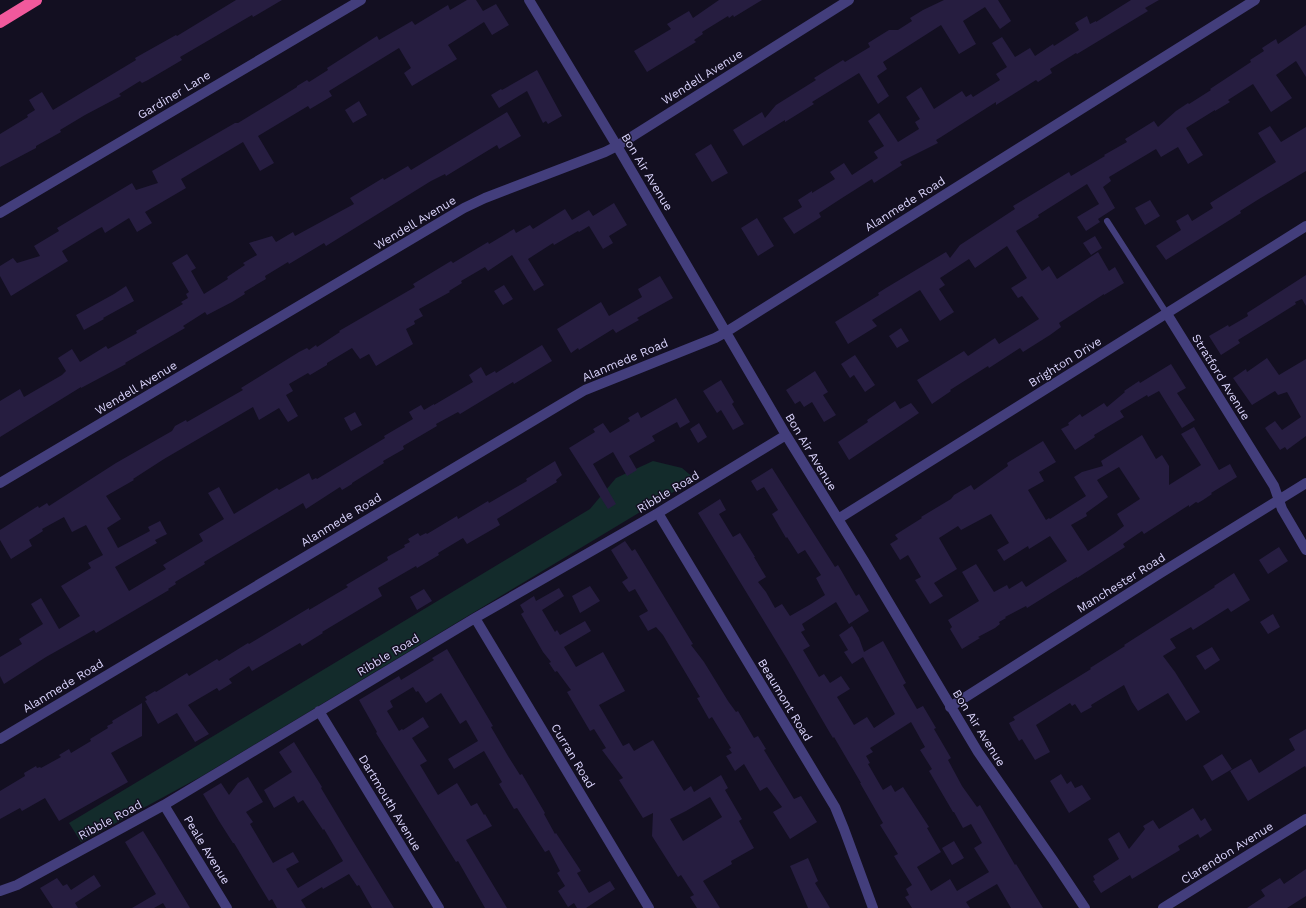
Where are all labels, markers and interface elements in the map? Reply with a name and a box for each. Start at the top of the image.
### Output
street label: Wendell Avenue [659,46,745,108]
street label: Gardiner Lane [135,68,213,122]
street label: Bon Air Avenue [618,131,676,213]
street label: Alanmede Road [862,174,948,234]
street label: Wendell Avenue [372,193,458,253]
street label: Stratford Avenue [1189,331,1253,423]
street label: Brighton Drive [1026,334,1104,390]
street label: Alanmede Road [580,336,670,384]
street label: Wendell Avenue [93,358,179,418]
street label: Bon Air Avenue [782,411,840,493]
street label: Ribble Road [634,468,702,516]
street label: Alanmede Road [298,490,384,550]
street label: Manchester Road [1074,550,1168,616]
street label: Ribble Road [354,631,422,679]
street label: Alanmede Road [20,656,106,716]
street label: Beaumont Road [755,656,815,744]
street label: Bon Air Avenue [950,687,1008,769]
street label: Curran Road [548,721,598,791]
street label: Dartmouth Avenue [356,752,424,854]
street label: Ribble Road [76,797,144,843]
street label: Peale Avenue [181,813,233,887]
street label: Clarendon Avenue [1178,819,1276,887]

